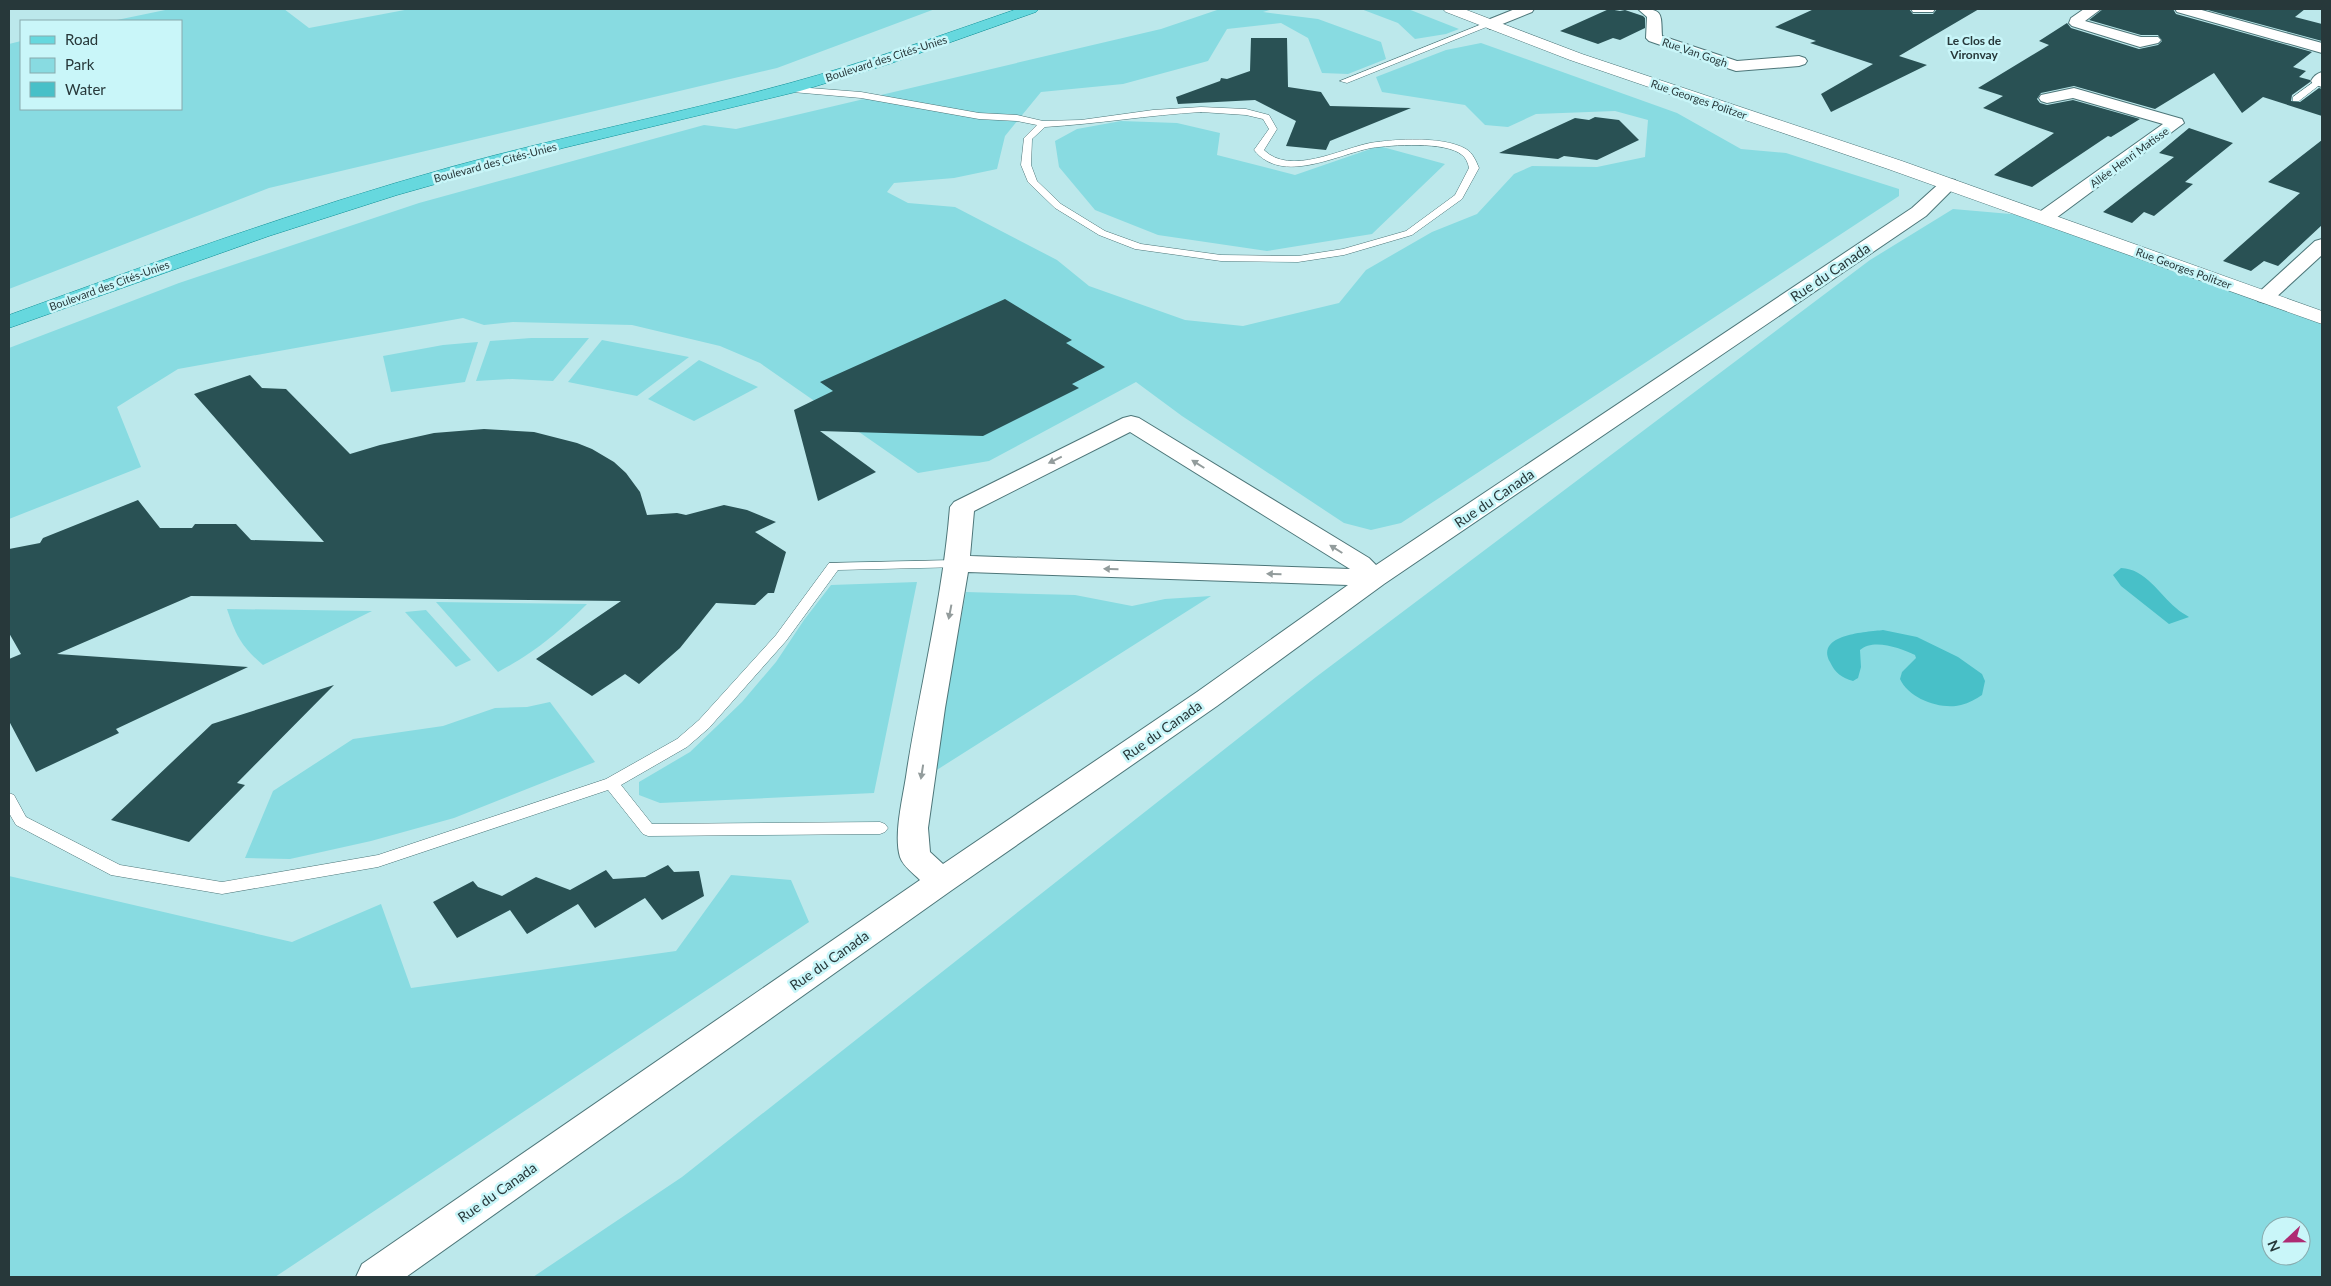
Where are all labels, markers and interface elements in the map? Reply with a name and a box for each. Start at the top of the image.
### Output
legend [20,20,182,110]
text: Road [65,30,98,48]
street label: Boulevard des Cités-Unies [824,32,949,84]
district label: Le Clos de Vironvay [1947,33,2002,62]
street label: Rue Van Gogh [1661,35,1729,69]
text: Park [65,55,95,73]
street label: Rue Georges Politzer [1649,76,1749,122]
text: Water [65,80,106,98]
street label: Allée Henri Matisse [2087,124,2171,190]
street label: Boulevard des Cités-Unies [432,139,558,185]
street label: Rue du Canada [1787,239,1873,305]
street label: Rue Georges Politzer [2134,245,2234,291]
street label: Boulevard des Cités-Unies [47,257,171,313]
one-way arrow [1048,456,1062,464]
one-way arrow [1191,460,1204,469]
street label: Rue du Canada [1451,465,1537,531]
one-way arrow [1330,545,1343,554]
one-way arrow [1103,565,1119,573]
one-way arrow [1265,570,1281,578]
one-way arrow [945,604,953,620]
street label: Rue du Canada [1119,697,1205,763]
one-way arrow [917,764,925,780]
street label: Rue du Canada [786,927,872,993]
street label: Rue du Canada [454,1159,540,1225]
north arrow [2261,1216,2311,1266]
text: N [2264,1238,2283,1254]

